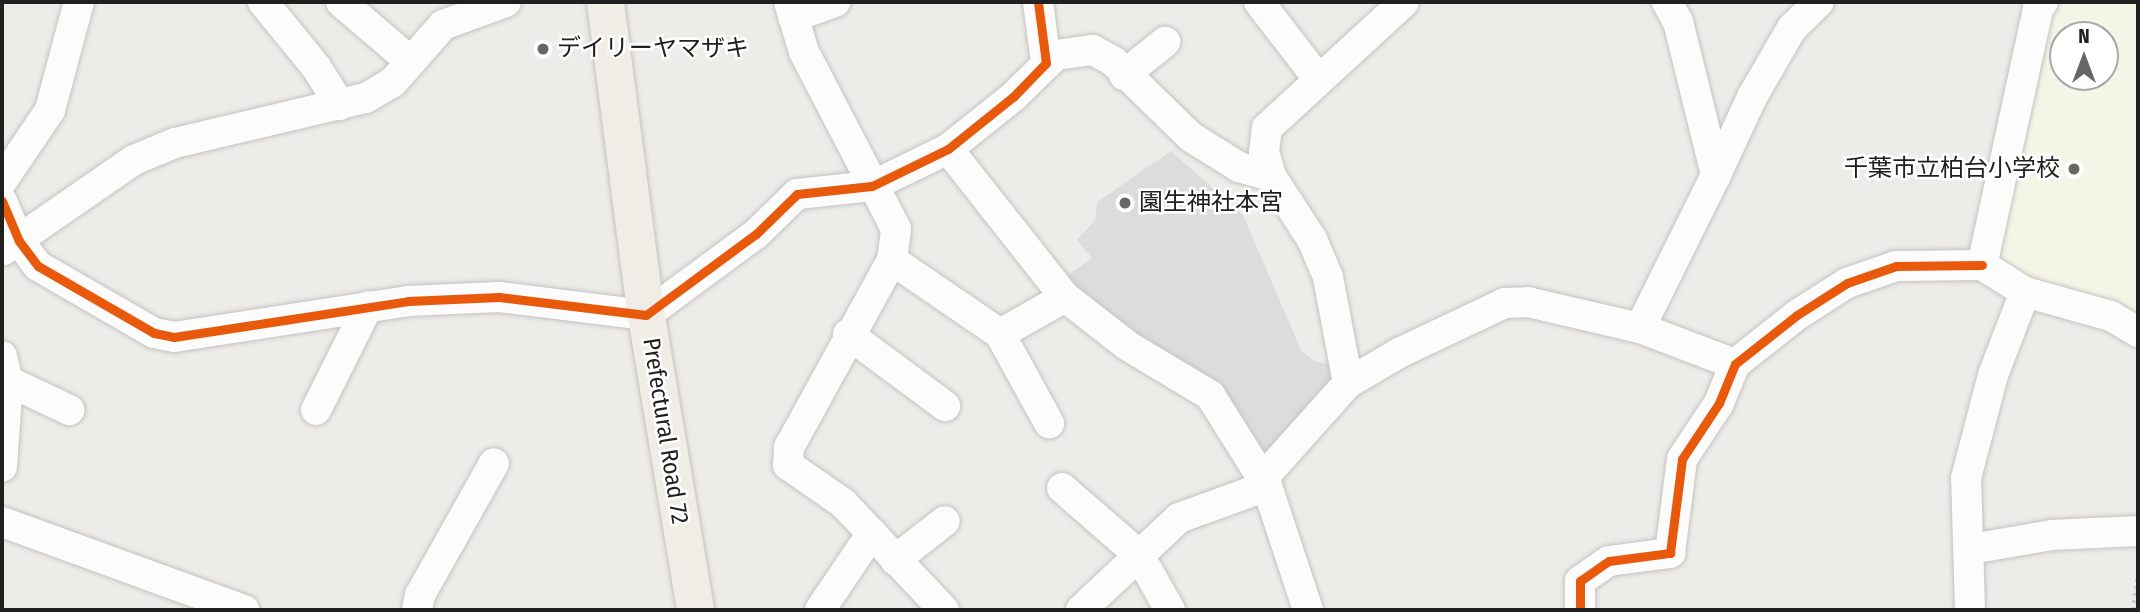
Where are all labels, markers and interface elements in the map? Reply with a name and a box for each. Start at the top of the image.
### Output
north arrow [2049,21,2119,91]
text: N [2078,25,2090,48]
place label: デイリーヤマザキ [557,35,749,63]
marker: デイリーヤマザキ [535,41,551,57]
place label: 千葉市立柏台小学校 [1844,155,2060,183]
marker: 千葉市立柏台小学校 [2066,161,2082,177]
place label: 園生神社本宮 [1139,189,1283,217]
marker: 園生神社本宮 [1117,195,1133,211]
street label: Prefectural Road 72 [636,336,694,526]

